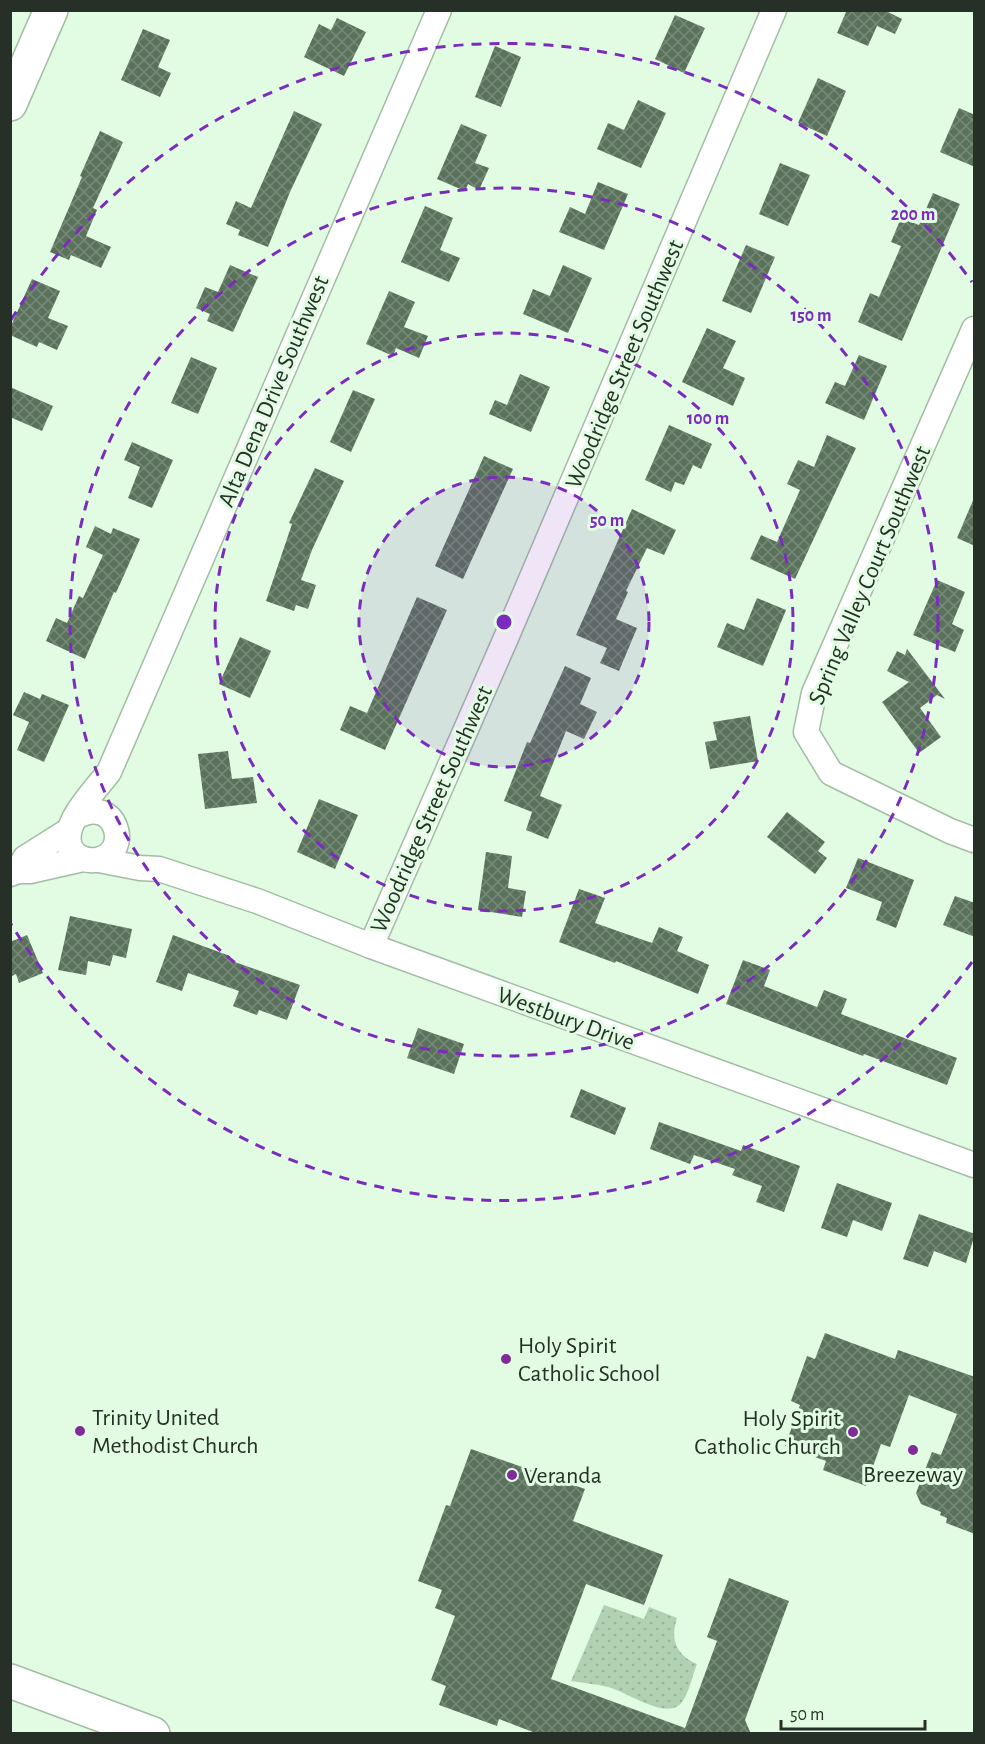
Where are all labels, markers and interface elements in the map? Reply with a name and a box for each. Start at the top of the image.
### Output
text: 200 m [891,206,935,224]
street label: Woodridge Street Southwest [562,236,688,492]
street label: Alta Dena Drive Southwest [214,272,334,510]
text: 150 m [791,307,831,325]
text: 100 m [687,410,729,428]
street label: Spring Valley Court Southwest [804,442,936,708]
text: 50 m [590,512,624,530]
centre of rings [494,612,514,632]
street label: Woodridge Street Southwest [367,682,497,936]
street label: Westbury Drive [494,983,638,1055]
place label: Holy Spirit Catholic School [518,1334,661,1386]
marker: Holy Spirit Catholic School [499,1352,513,1366]
place label: Trinity United Methodist Church [92,1406,259,1458]
place label: Holy Spirit Catholic Church [694,1407,841,1459]
marker: Trinity United Methodist Church [73,1424,87,1438]
marker: Holy Spirit Catholic Church [846,1425,860,1439]
marker: Breezeway [906,1443,920,1457]
place label: Breezeway [863,1463,963,1487]
place label: Veranda [524,1464,602,1488]
marker: Veranda [505,1468,519,1482]
scale bar [781,1693,925,1731]
text: 50 m [790,1706,824,1724]

